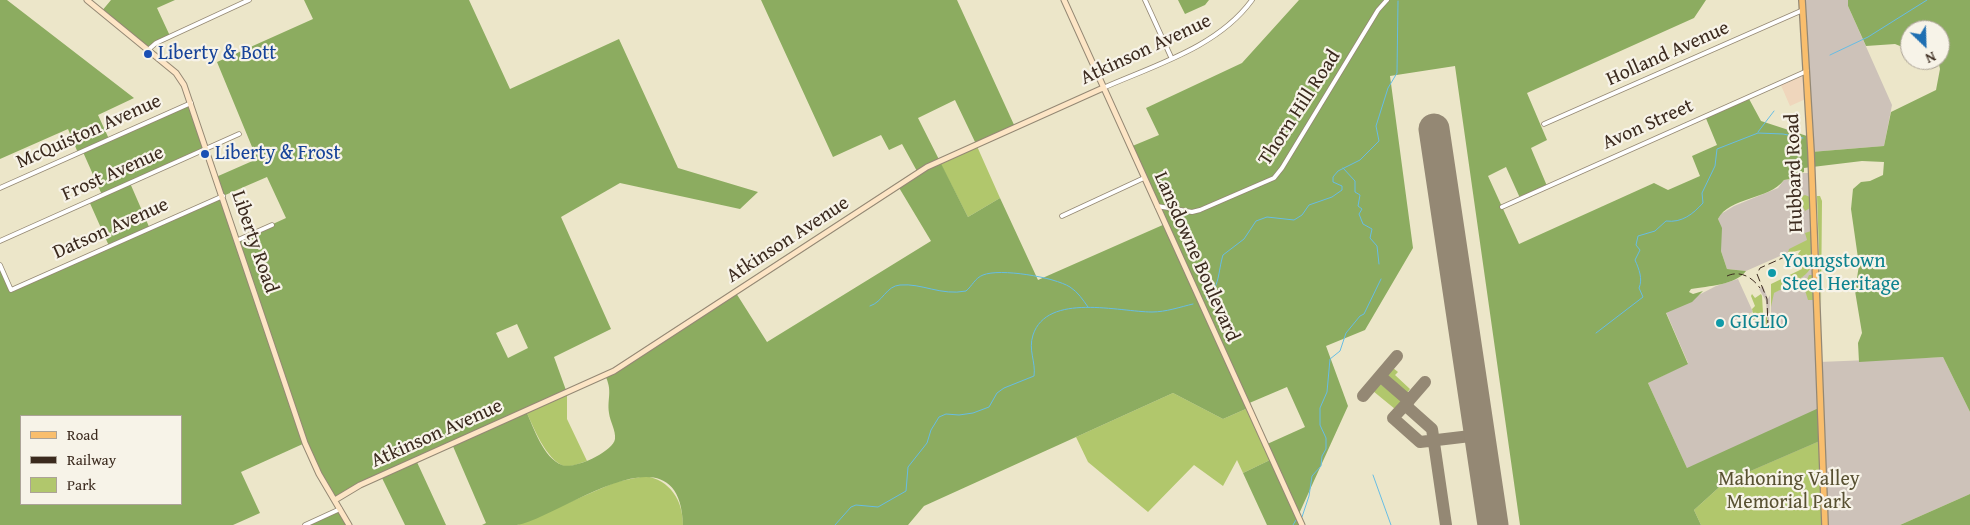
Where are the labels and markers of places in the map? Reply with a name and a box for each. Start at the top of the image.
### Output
place label: Liberty & Bott [158,42,276,66]
marker: Liberty & Bott [142,48,154,60]
place label: Liberty & Frost [215,142,341,166]
marker: Liberty & Frost [199,148,211,160]
place label: Youngstown Steel Heritage [1782,250,1900,297]
marker: Youngstown Steel Heritage [1766,267,1778,279]
place label: GIGLIO [1730,311,1788,335]
marker: GIGLIO [1714,317,1726,329]

